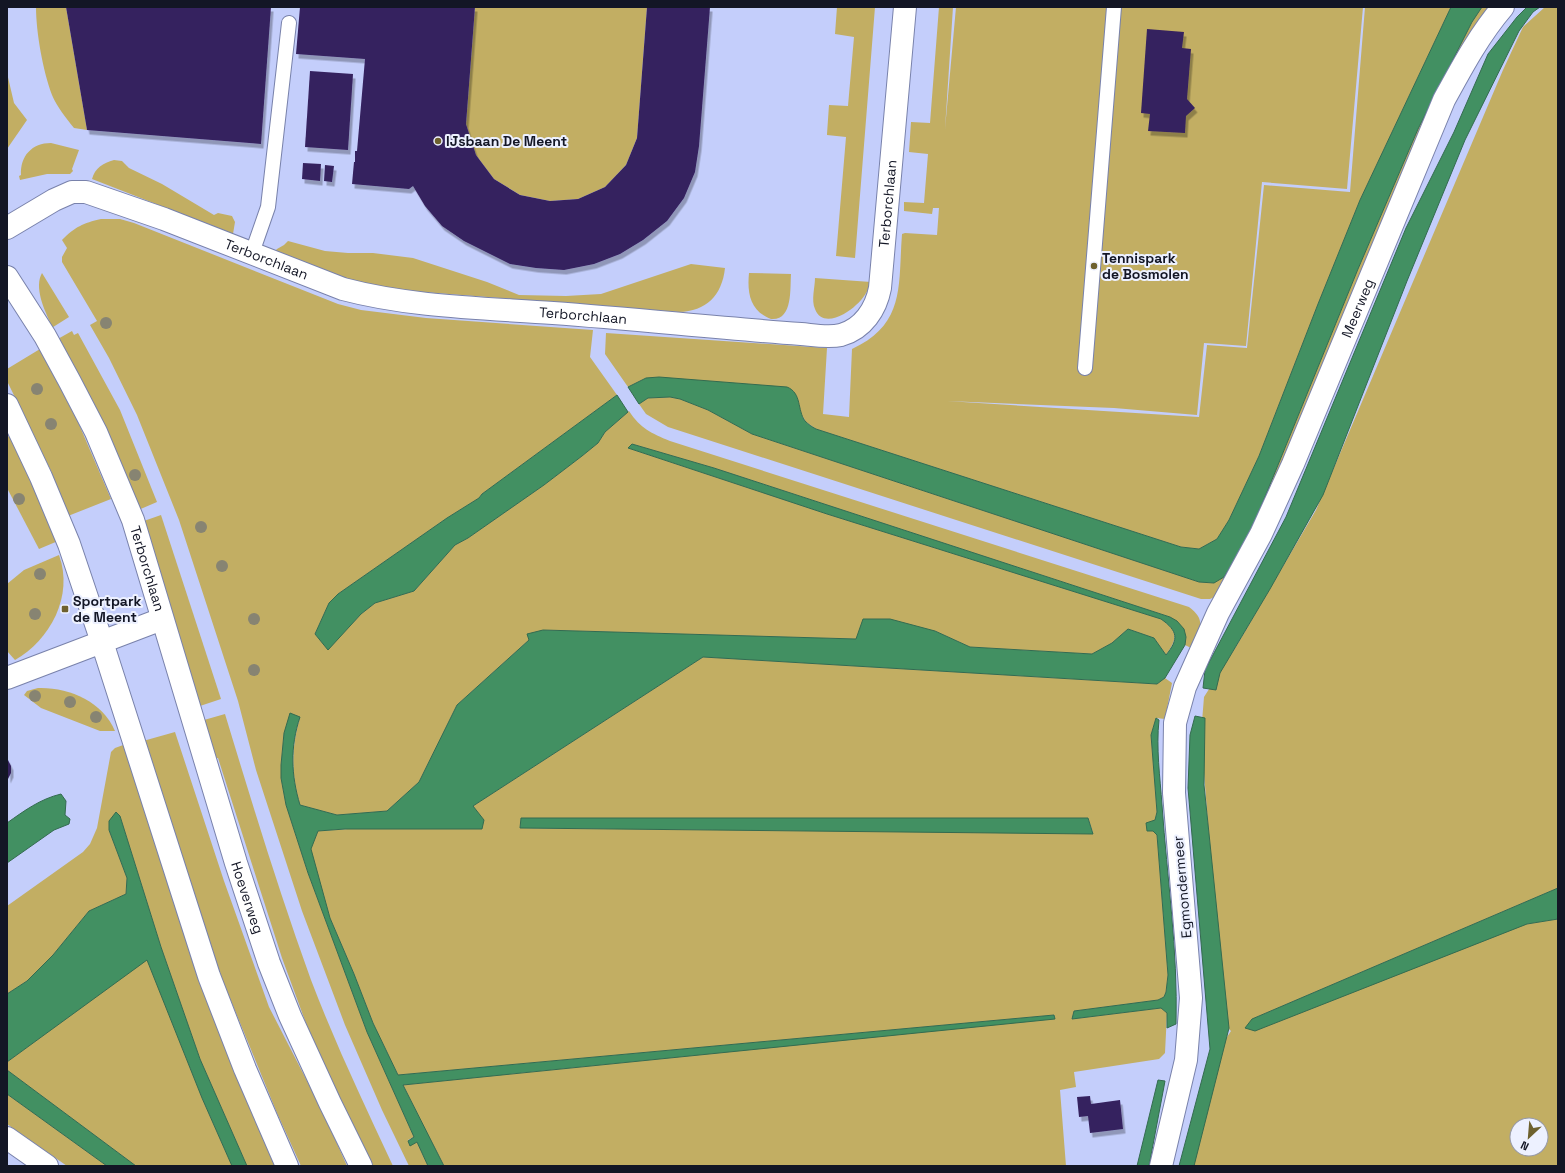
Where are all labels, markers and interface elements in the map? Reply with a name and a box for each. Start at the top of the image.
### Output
place label: IJsbaan De Meent [446,132,567,150]
marker: IJsbaan De Meent [433,136,443,146]
street label: Terborchlaan [875,159,900,248]
street label: Terborchlaan [222,235,311,284]
place label: Tennispark de Bosmolen [1102,249,1189,283]
marker: Tennispark de Bosmolen [1089,261,1099,271]
street label: Meerweg [1337,276,1378,340]
street label: Terborchlaan [538,303,628,328]
street label: Terborchlaan [126,524,169,613]
place label: Sportpark de Meent [73,592,141,626]
marker: Sportpark de Meent [60,604,70,614]
street label: Egmondermeer [1169,835,1195,939]
street label: Hoeverweg [227,859,268,936]
north arrow [1509,1117,1549,1157]
text: N [1518,1138,1531,1154]

